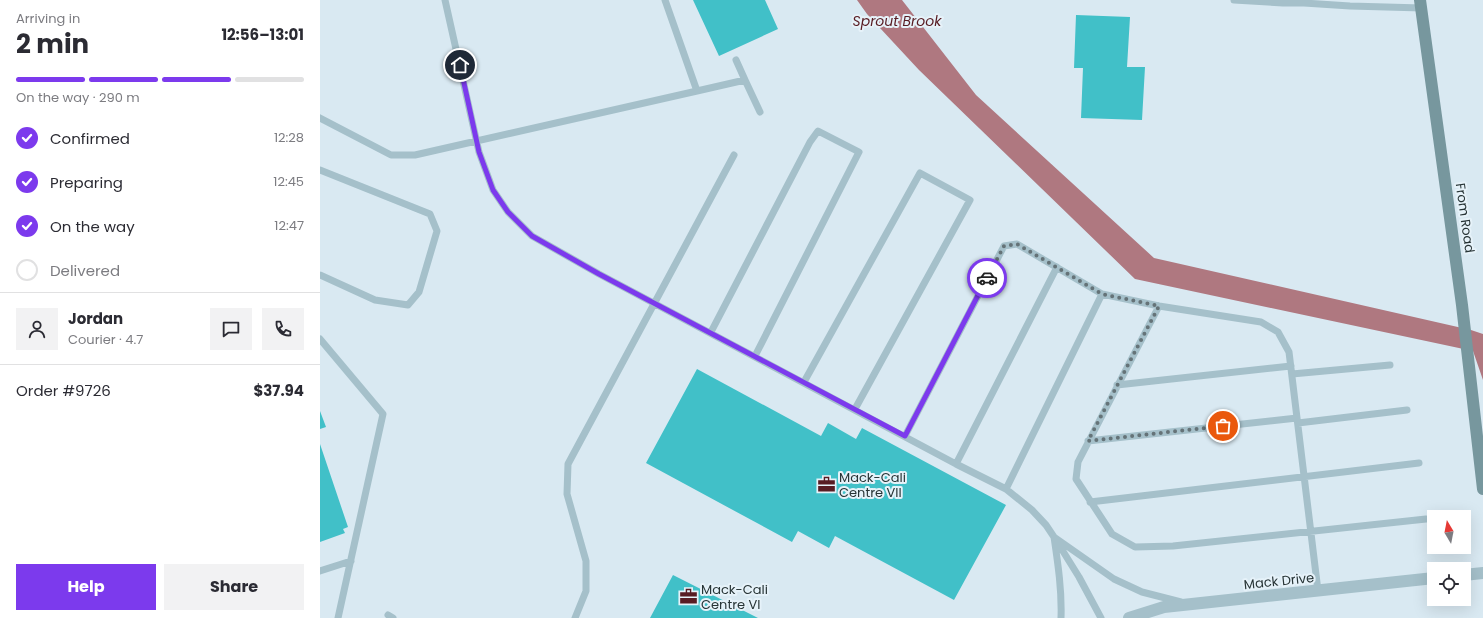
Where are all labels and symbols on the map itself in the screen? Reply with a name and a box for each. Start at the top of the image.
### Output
water label: Sprout Brook [853,11,942,31]
pin [443,48,477,82]
street label: From Road [1451,182,1479,254]
courier [967,258,1007,298]
pin [1206,409,1240,443]
place label: Mack-Cali Centre VII [839,468,906,502]
office icon: Mack-Cali Centre VII [816,474,836,494]
north arrow [1427,510,1471,554]
street label: Mack Drive [1243,568,1315,594]
place label: Mack-Cali Centre VI [701,580,768,614]
office icon: Mack-Cali Centre VI [678,586,698,606]

